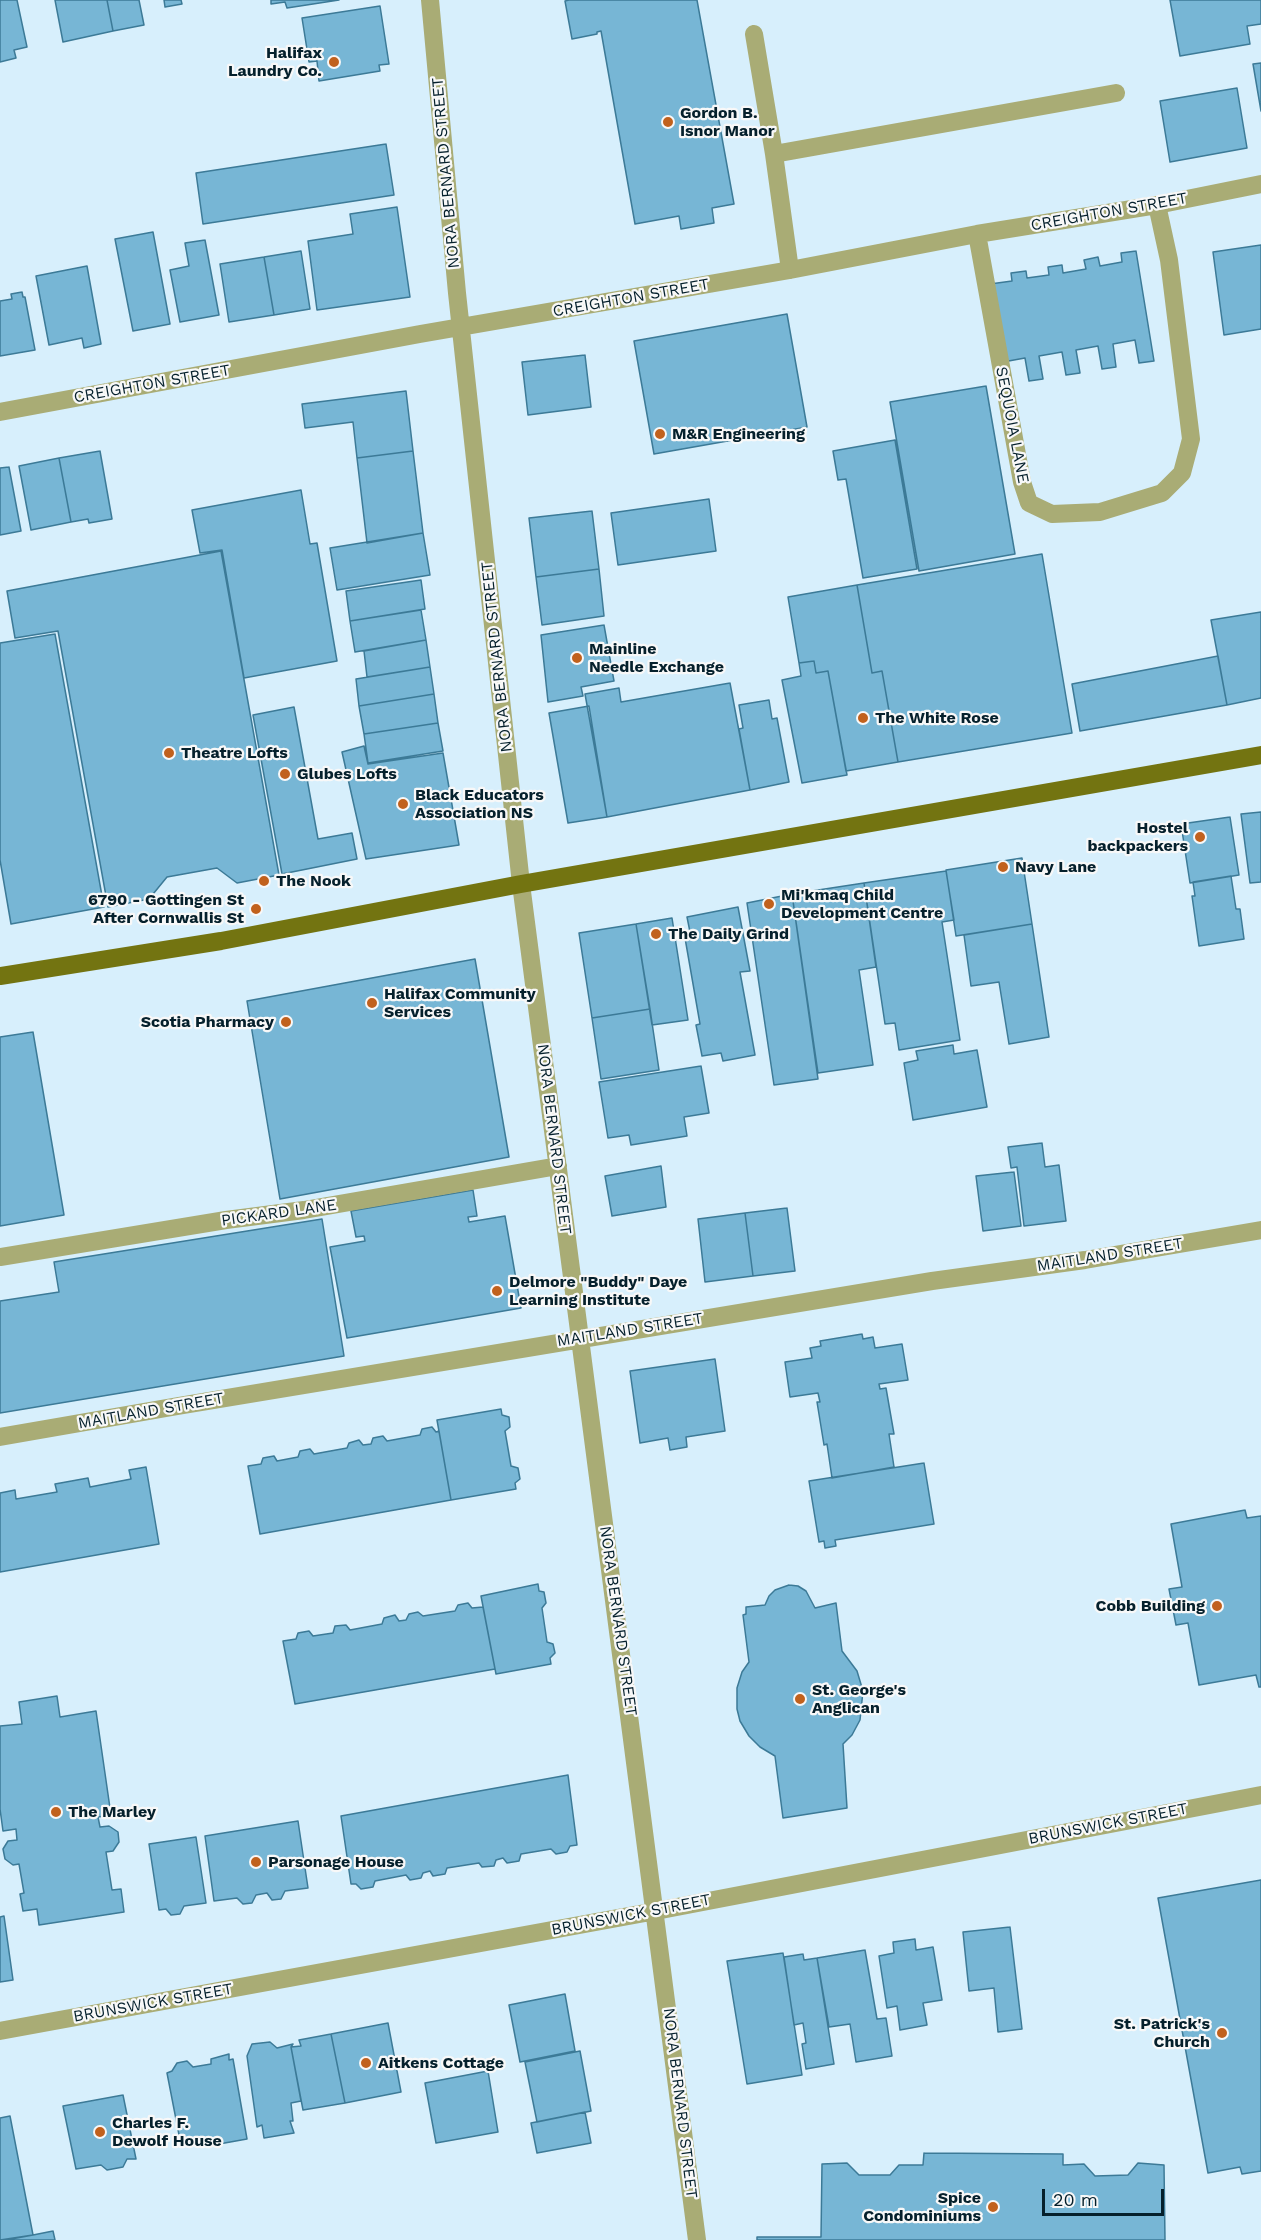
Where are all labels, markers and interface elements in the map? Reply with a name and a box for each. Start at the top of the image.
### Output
place label: Halifax Laundry Co. [228,43,322,81]
marker: Halifax Laundry Co. [327,55,341,69]
street label: NORA BERNARD STREET [428,77,464,269]
place label: Gordon B. Isnor Manor [680,103,775,141]
marker: Gordon B. Isnor Manor [661,115,675,129]
street label: CREIGHTON STREET [1029,189,1189,235]
street label: CREIGHTON STREET [551,275,711,321]
street label: CREIGHTON STREET [72,361,232,407]
street label: SEQUOIA LANE [991,365,1033,485]
place label: M&R Engineering [672,424,805,444]
marker: M&R Engineering [653,427,667,441]
street label: NORA BERNARD STREET [477,561,517,753]
place label: Mainline Needle Exchange [589,639,724,677]
marker: Mainline Needle Exchange [570,651,584,665]
place label: The White Rose [875,708,999,728]
marker: The White Rose [856,711,870,725]
place label: Theatre Lofts [181,743,288,763]
marker: Theatre Lofts [162,746,176,760]
place label: Glubes Lofts [297,764,397,784]
marker: Glubes Lofts [278,767,292,781]
place label: Black Educators Association NS [415,785,544,823]
marker: Black Educators Association NS [396,797,410,811]
place label: Hostel backpackers [1088,818,1188,856]
marker: Hostel backpackers [1193,830,1207,844]
place label: Navy Lane [1015,857,1096,877]
marker: Navy Lane [996,860,1010,874]
place label: The Nook [276,871,351,891]
marker: The Nook [257,874,271,888]
place label: Mi'kmaq Child Development Centre [781,885,943,923]
place label: 6790 - Gottingen St After Cornwallis St [88,890,244,928]
marker: Mi'kmaq Child Development Centre [762,897,776,911]
marker: 6790 - Gottingen St After Cornwallis St [249,902,263,916]
place label: The Daily Grind [668,924,789,944]
marker: The Daily Grind [649,927,663,941]
place label: Halifax Community Services [384,984,536,1022]
marker: Halifax Community Services [365,996,379,1010]
place label: Scotia Pharmacy [141,1012,274,1032]
marker: Scotia Pharmacy [279,1015,293,1029]
street label: NORA BERNARD STREET [533,1043,575,1235]
street label: PICKARD LANE [220,1195,338,1231]
street label: MAITLAND STREET [1036,1234,1184,1276]
place label: Delmore "Buddy" Daye Learning Institute [509,1272,687,1310]
marker: Delmore "Buddy" Daye Learning Institute [490,1284,504,1298]
street label: MAITLAND STREET [556,1309,704,1351]
street label: MAITLAND STREET [77,1389,225,1433]
street label: NORA BERNARD STREET [595,1525,641,1717]
place label: Cobb Building [1096,1596,1205,1616]
marker: Cobb Building [1210,1599,1224,1613]
place label: St. George's Anglican [812,1680,906,1718]
marker: St. George's Anglican [793,1692,807,1706]
street label: BRUNSWICK STREET [1027,1799,1189,1849]
place label: The Marley [68,1802,156,1822]
marker: The Marley [49,1805,63,1819]
place label: Parsonage House [268,1852,404,1872]
marker: Parsonage House [249,1855,263,1869]
street label: BRUNSWICK STREET [550,1890,712,1940]
street label: BRUNSWICK STREET [72,1980,234,2026]
street label: NORA BERNARD STREET [659,2007,701,2199]
place label: St. Patrick's Church [1114,2014,1210,2052]
marker: St. Patrick's Church [1215,2026,1229,2040]
place label: Aitkens Cottage [378,2053,504,2073]
marker: Aitkens Cottage [359,2056,373,2070]
place label: Charles F. Dewolf House [112,2113,222,2151]
marker: Charles F. Dewolf House [93,2125,107,2139]
scale bar [1045,2177,1166,2215]
place label: Spice Condominiums [863,2188,981,2226]
text: 20 m [1053,2189,1098,2210]
marker: Spice Condominiums [986,2200,1000,2214]

